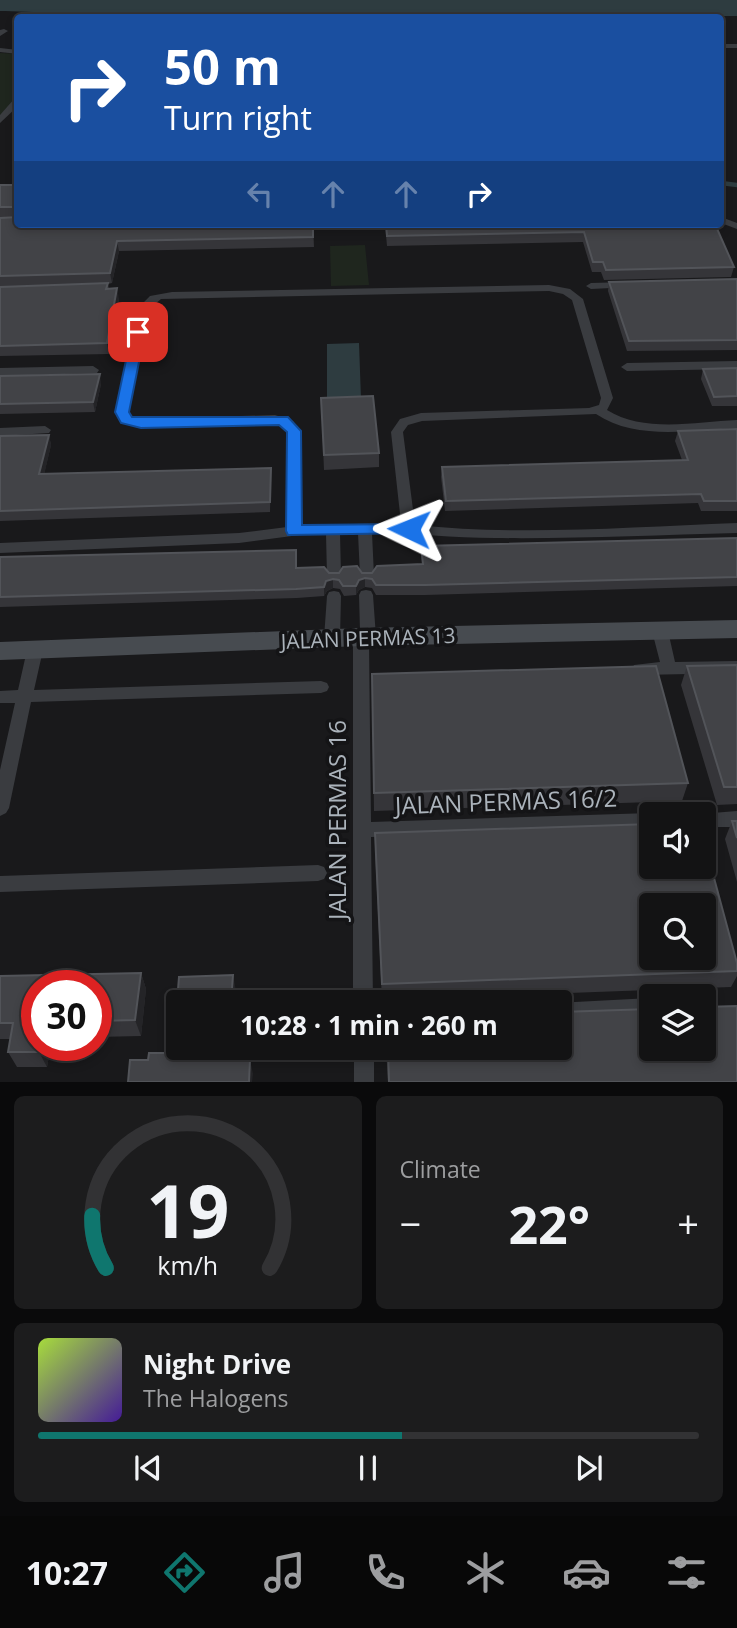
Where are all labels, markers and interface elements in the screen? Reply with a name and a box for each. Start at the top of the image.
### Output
text: 50 m [164,33,281,99]
icon: right [49,42,140,133]
text: Turn right [164,96,312,139]
icon: left [241,175,279,213]
icon: ahead [314,175,352,213]
icon: ahead [387,175,425,213]
icon: right [460,175,498,213]
pin [108,302,168,362]
icon: arrive [119,313,157,351]
position arrow [372,492,446,566]
street label: JALAN PERMAS 13 [278,621,456,655]
street label: JALAN PERMAS 16 [320,720,353,922]
street label: JALAN PERMAS 16/2 [392,781,618,821]
map controls [639,802,716,1061]
button: sound [639,802,716,879]
button: search [639,893,716,970]
speed limit sign: 30 [21,970,112,1061]
button: layers [639,984,716,1061]
text: 10:28 · 1 min · 260 m [240,1007,498,1043]
text: Climate [400,1153,481,1185]
text: 19 [146,1161,229,1260]
text: 22° [508,1188,590,1259]
text: − [400,1197,421,1249]
text: + [677,1197,699,1249]
text: km/h [157,1248,218,1282]
text: Night Drive [143,1346,291,1382]
text: The Halogens [143,1382,289,1414]
icon: previous [129,1449,167,1487]
icon: pause [349,1449,387,1487]
icon: next [570,1449,608,1487]
icon: directions [160,1548,209,1597]
icon: music [260,1548,309,1597]
icon: phone [361,1548,410,1597]
icon: climate [461,1548,510,1597]
icon: car [562,1548,611,1597]
icon: filters [662,1548,711,1597]
text: 10:27 [26,1551,108,1594]

